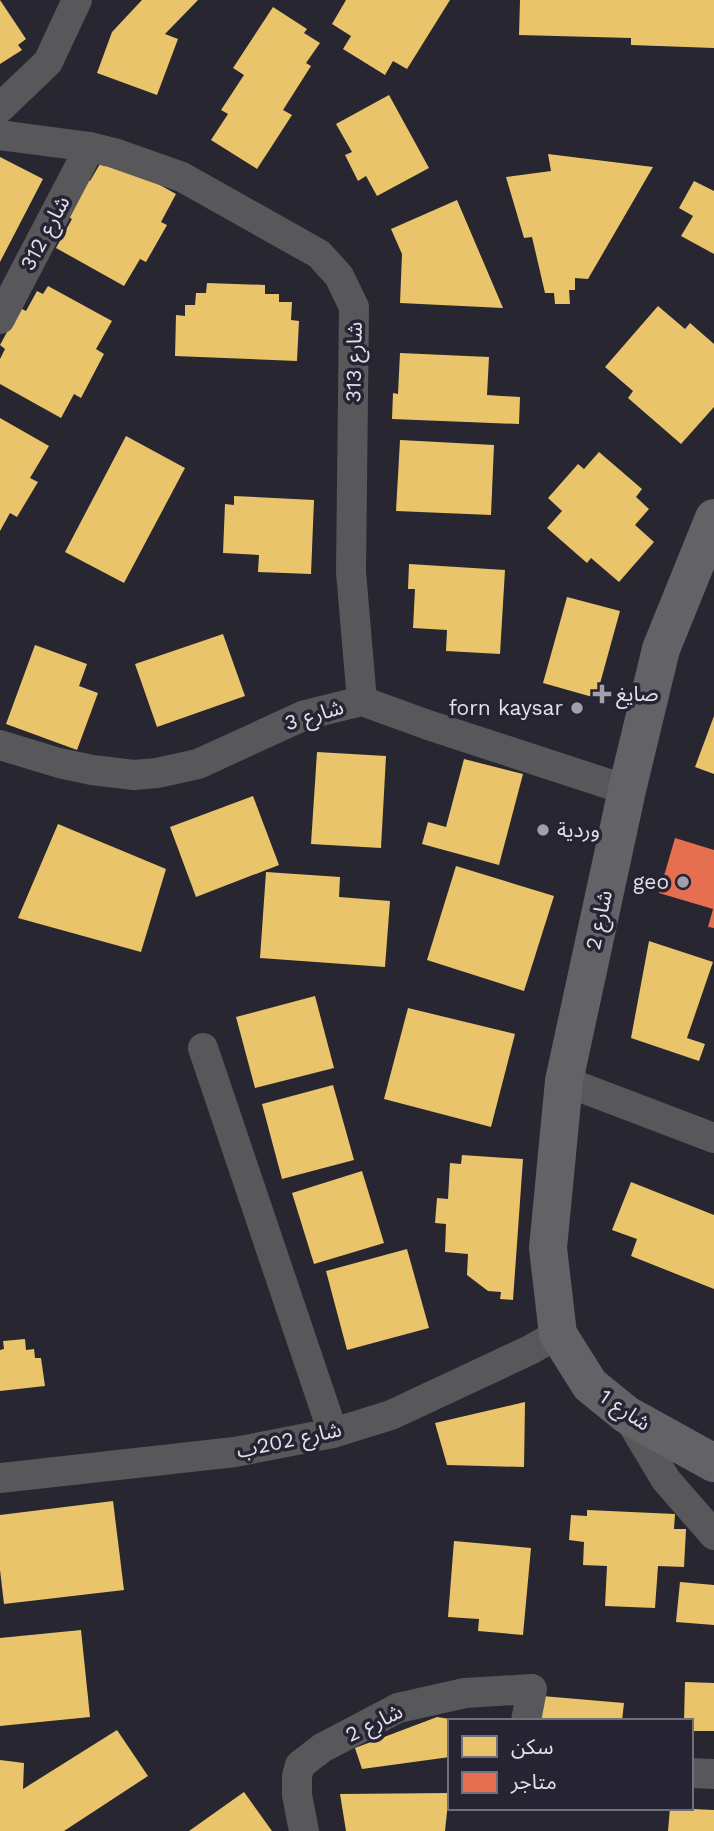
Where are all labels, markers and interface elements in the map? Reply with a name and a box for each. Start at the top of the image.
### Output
street label: شارع 312 [15,191,77,276]
street label: شارع 313 [340,321,370,403]
place label: صايغ [616,681,659,709]
marker: صايغ [594,686,610,702]
street label: شارع 3 [281,694,347,738]
place label: forn kaysar [449,695,563,720]
marker: forn kaysar [569,700,585,716]
place label: وردية [557,817,600,842]
marker: وردية [535,822,551,838]
place label: geo [633,869,669,894]
marker: geo [675,874,691,890]
street label: شارع 2 [580,888,620,953]
street label: شارع 1 [593,1383,656,1438]
street label: شارع 202ب [234,1416,344,1466]
street label: شارع 2 [341,1698,408,1750]
legend [448,1719,693,1810]
text: سكن [511,1734,553,1759]
text: متاجر [510,1769,557,1794]

